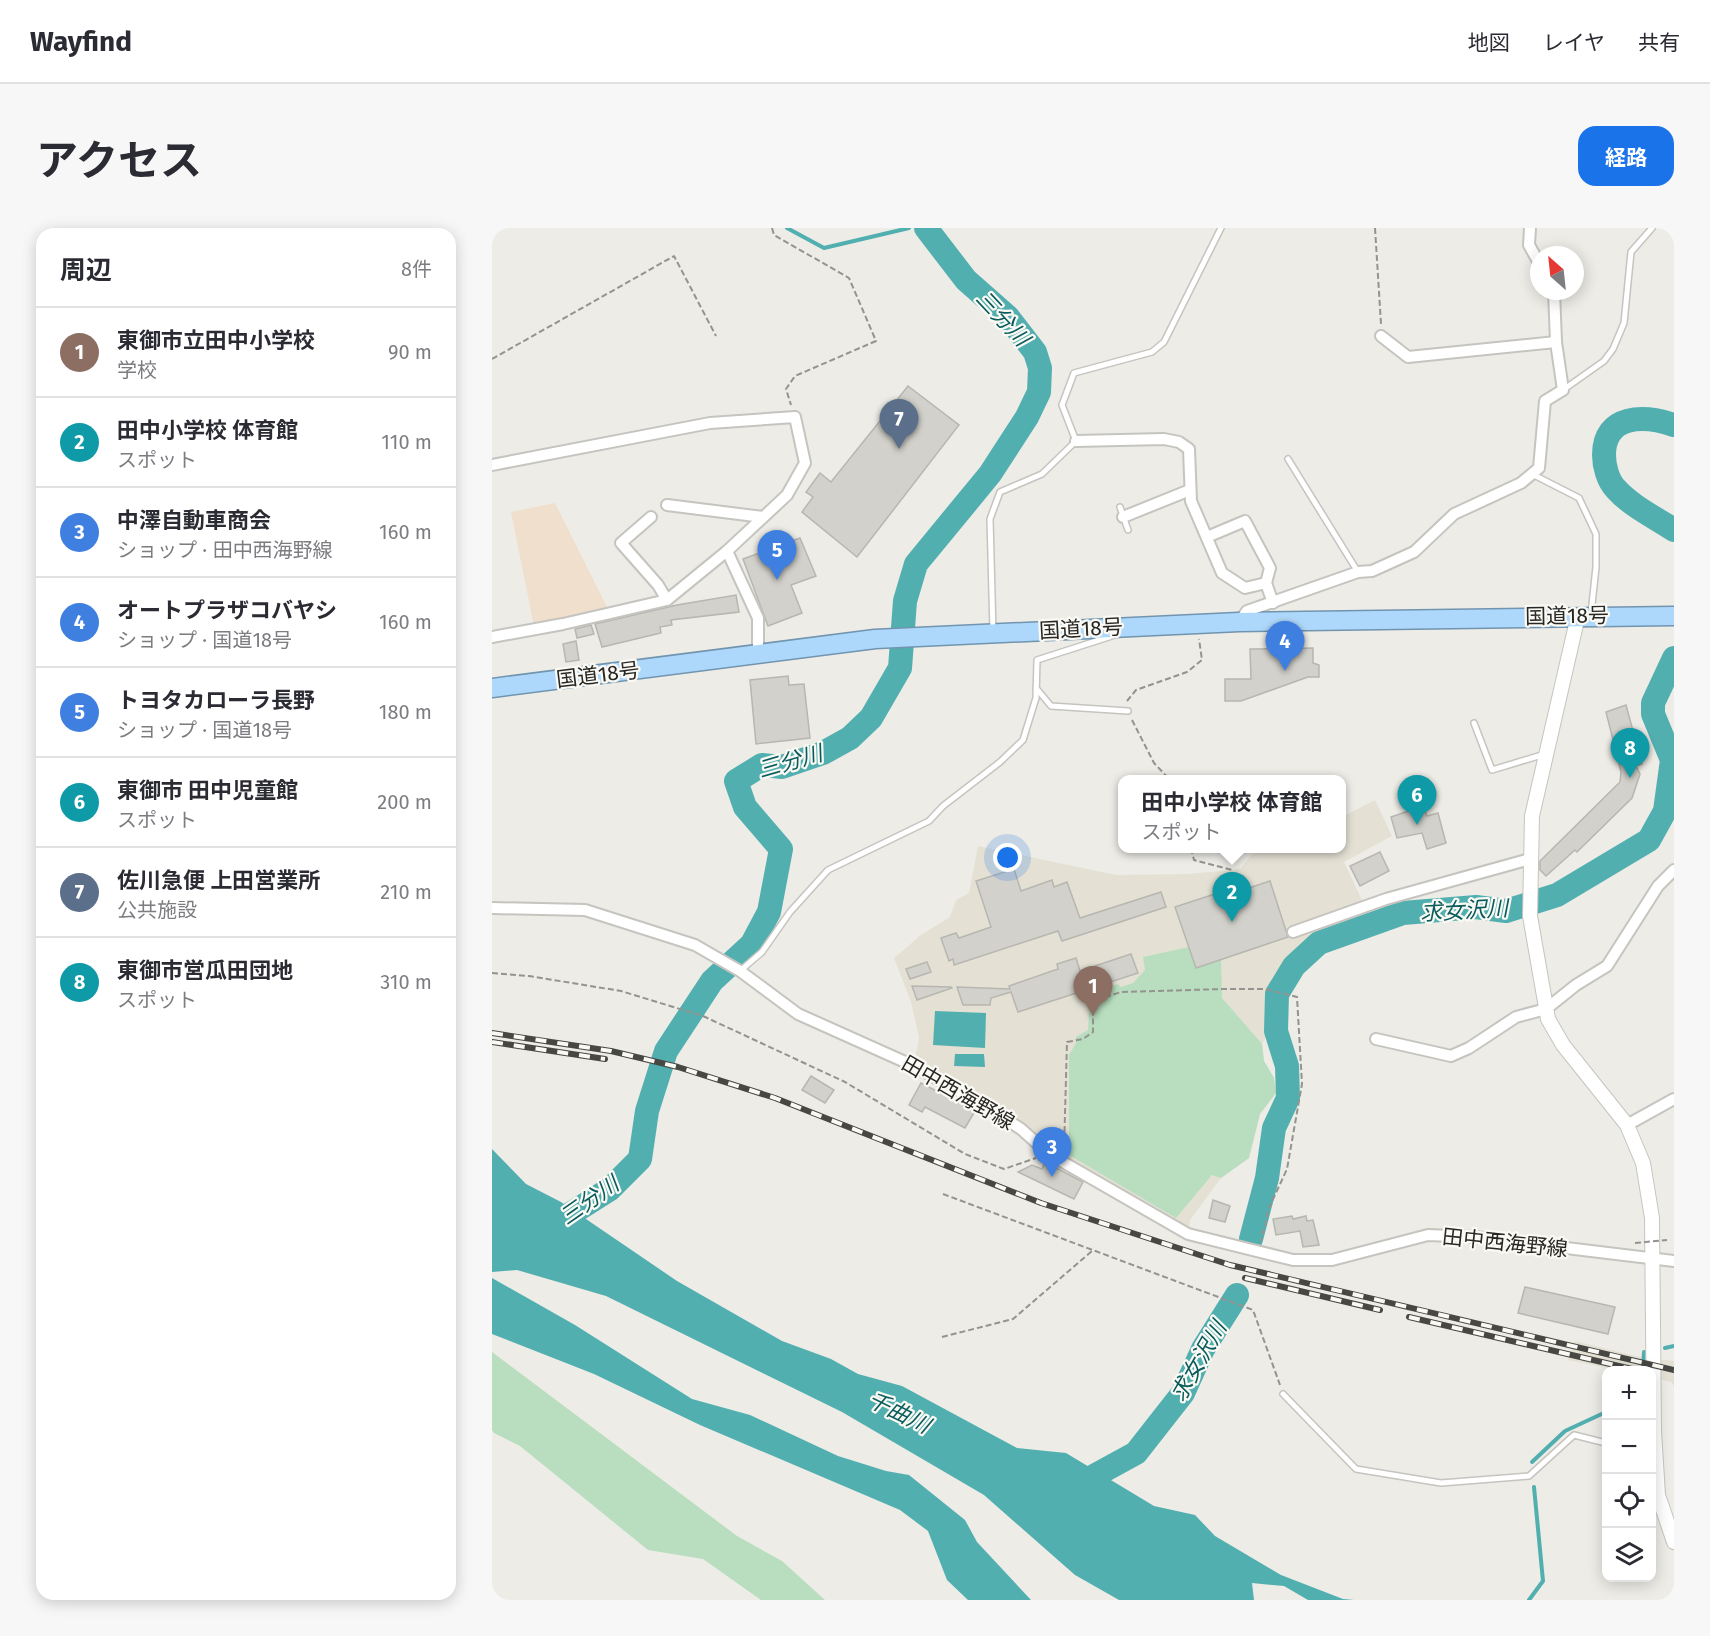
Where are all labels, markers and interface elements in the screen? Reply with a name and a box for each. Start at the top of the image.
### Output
text: Wayfind [30,25,132,58]
text: 地図 [1468,30,1510,56]
text: レイヤ [1543,30,1605,56]
text: 共有 [1638,30,1680,56]
button: 経路 [1578,126,1674,186]
text: アクセス [36,136,202,186]
north arrow [1530,246,1584,300]
text: 周辺 [60,255,112,286]
text: 8件 [401,257,432,281]
water label: 三分川 [970,285,1036,353]
text: 東御市立田中小学校 [117,327,315,354]
text: 1 [75,340,84,364]
text: 90 m [388,340,432,364]
text: 学校 [117,358,157,382]
pin: 7 [880,400,918,449]
text: 田中小学校 体育館 [117,417,298,444]
text: 2 [74,430,85,454]
text: 110 m [381,430,432,454]
text: スポット [117,448,197,472]
text: 中澤自動車商会 [117,507,271,534]
text: 3 [74,520,85,544]
text: 160 m [379,520,432,544]
pin: 5 [758,530,796,580]
text: ショップ · 田中西海野線 [117,538,332,562]
text: オートプラザコバヤシ [117,597,337,624]
street label: 国道18号 [1525,602,1609,630]
text: 4 [74,610,85,634]
text: 160 m [379,610,432,634]
street label: 国道18号 [1039,614,1123,644]
pin: 4 [1266,622,1304,671]
text: ショップ · 国道18号 [117,628,292,652]
street label: 国道18号 [555,657,641,693]
text: トヨタカローラ長野 [117,687,315,714]
text: 5 [74,700,85,724]
text: 180 m [379,700,432,724]
text: ショップ · 国道18号 [117,718,292,742]
pin: 8 [1610,728,1650,778]
water label: 三分川 [755,739,827,784]
popup [1118,775,1346,853]
pin: 6 [1398,776,1436,825]
text: 東御市 田中児童館 [117,777,298,804]
text: 田中小学校 体育館 [1141,789,1323,816]
text: 6 [74,790,85,814]
text: 200 m [377,790,432,814]
text: スポット [117,808,197,832]
text: スポット [1141,820,1221,844]
your location [993,843,1022,872]
text: 佐川急便 上田営業所 [117,867,320,894]
pin: 2 [1212,872,1252,922]
text: 7 [75,880,84,904]
text: 210 m [380,880,432,904]
water label: 求女沢川 [1419,895,1511,926]
text: 公共施設 [117,898,197,922]
text: 東御市営瓜田団地 [117,957,293,984]
pin: 1 [1074,966,1112,1016]
text: 8 [74,970,85,994]
text: 310 m [380,970,432,994]
text: スポット [117,988,197,1012]
street label: 田中西海野線 [897,1050,1019,1136]
pin: 3 [1032,1128,1072,1177]
water label: 三分川 [555,1169,626,1230]
street label: 田中西海野線 [1441,1223,1569,1263]
water label: 求女沢川 [1165,1315,1233,1406]
map controls [1602,1366,1656,1582]
button: + [1602,1366,1656,1420]
water label: 千曲川 [863,1386,936,1440]
button: − [1602,1420,1656,1474]
button: locate [1602,1474,1656,1528]
button: layers [1602,1528,1656,1582]

